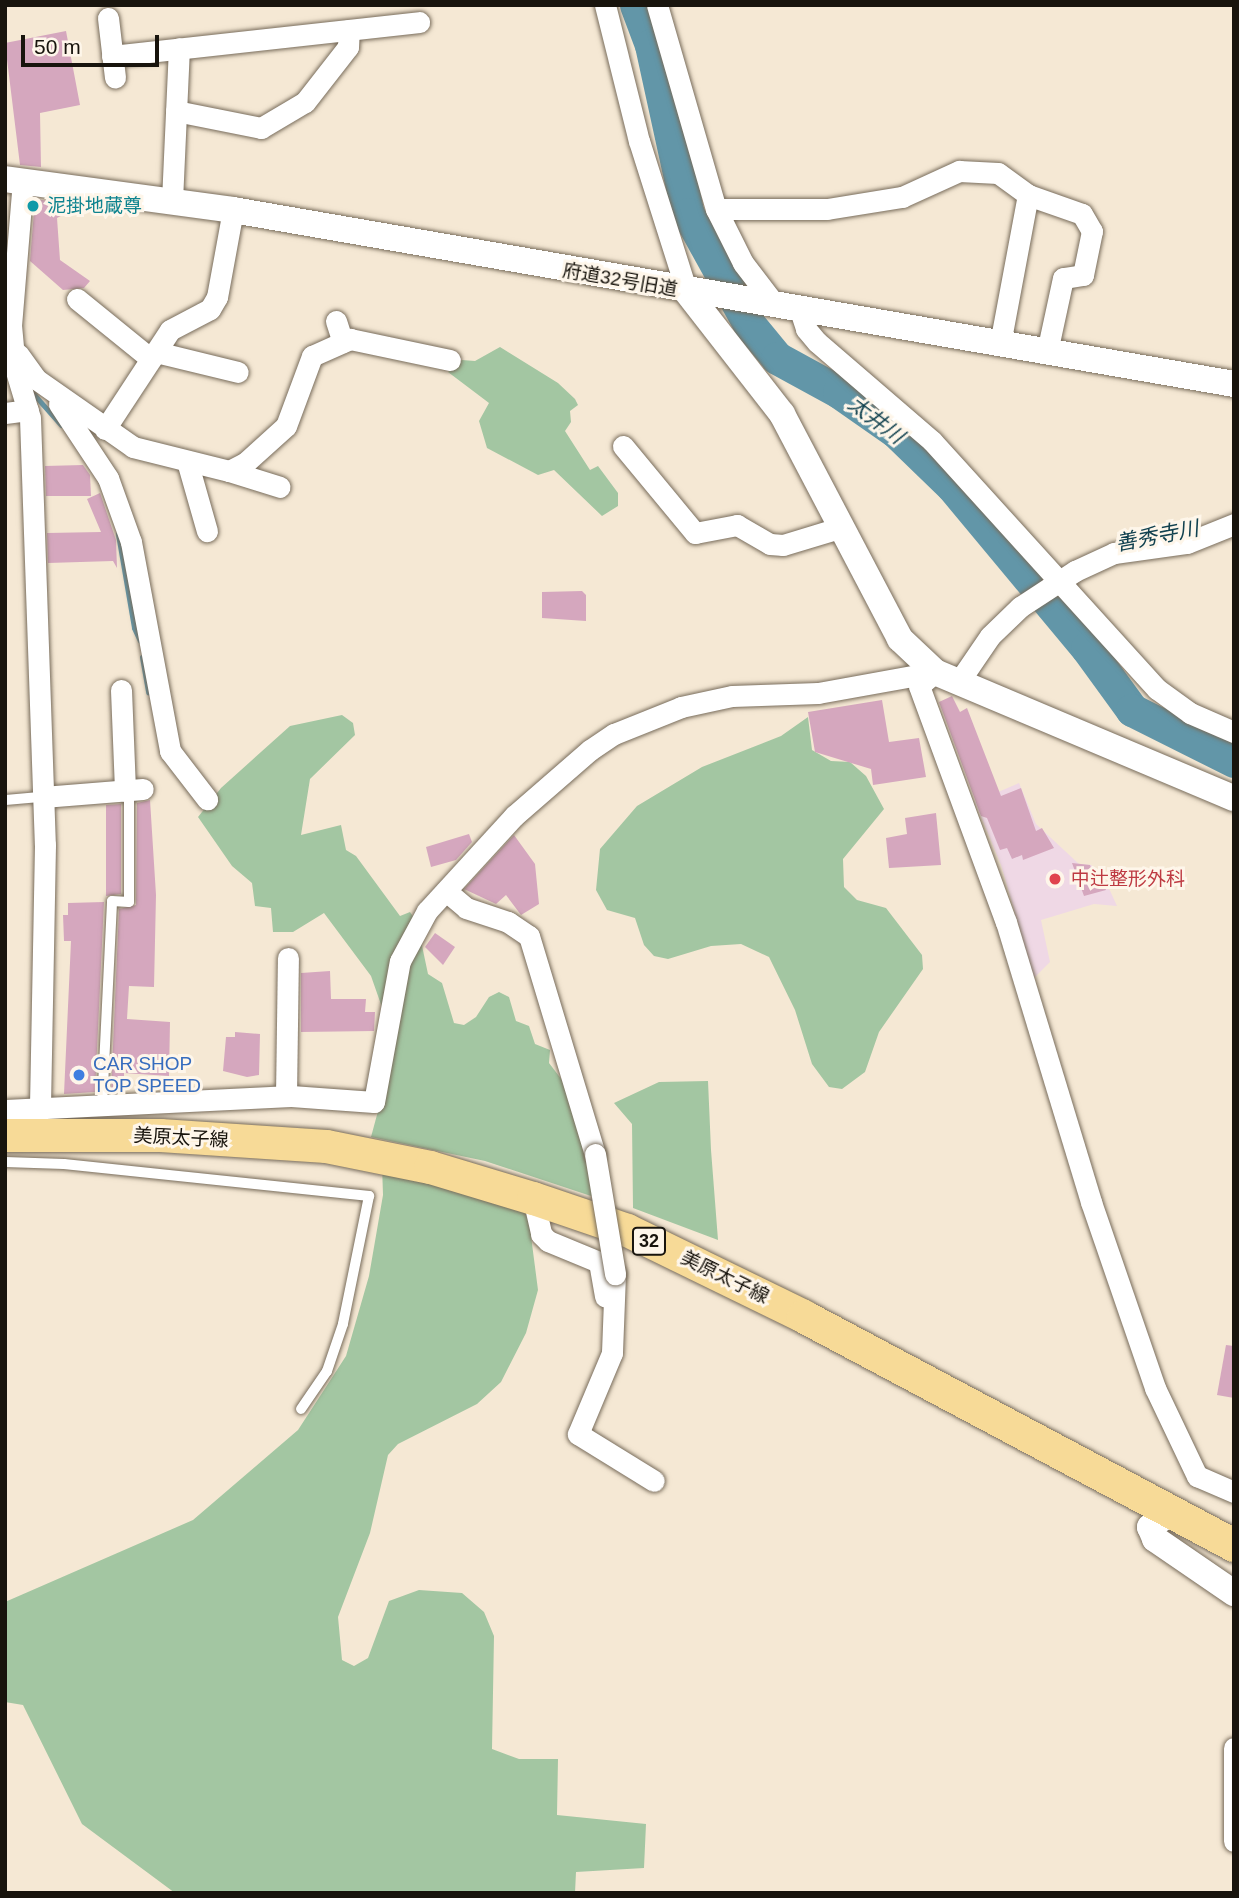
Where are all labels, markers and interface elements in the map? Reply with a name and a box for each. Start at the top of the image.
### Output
scale bar [24,21,163,65]
text: 50 m [34,35,81,58]
place label: 泥掛地蔵尊 [47,195,142,217]
marker: 泥掛地蔵尊 [25,198,41,214]
street label: 府道32号旧道 [561,259,679,301]
water label: 太井川 [843,391,909,449]
water label: 善秀寺川 [1113,516,1201,556]
place label: 中辻整形外科 [1071,868,1185,890]
marker: 中辻整形外科 [1045,869,1065,889]
place label: CAR SHOP TOP SPEED [93,1053,201,1097]
marker: CAR SHOP TOP SPEED [71,1067,87,1083]
street label: 美原太子線 [133,1124,229,1152]
road number: 32 [632,1226,666,1256]
street label: 美原太子線 [677,1246,773,1308]

